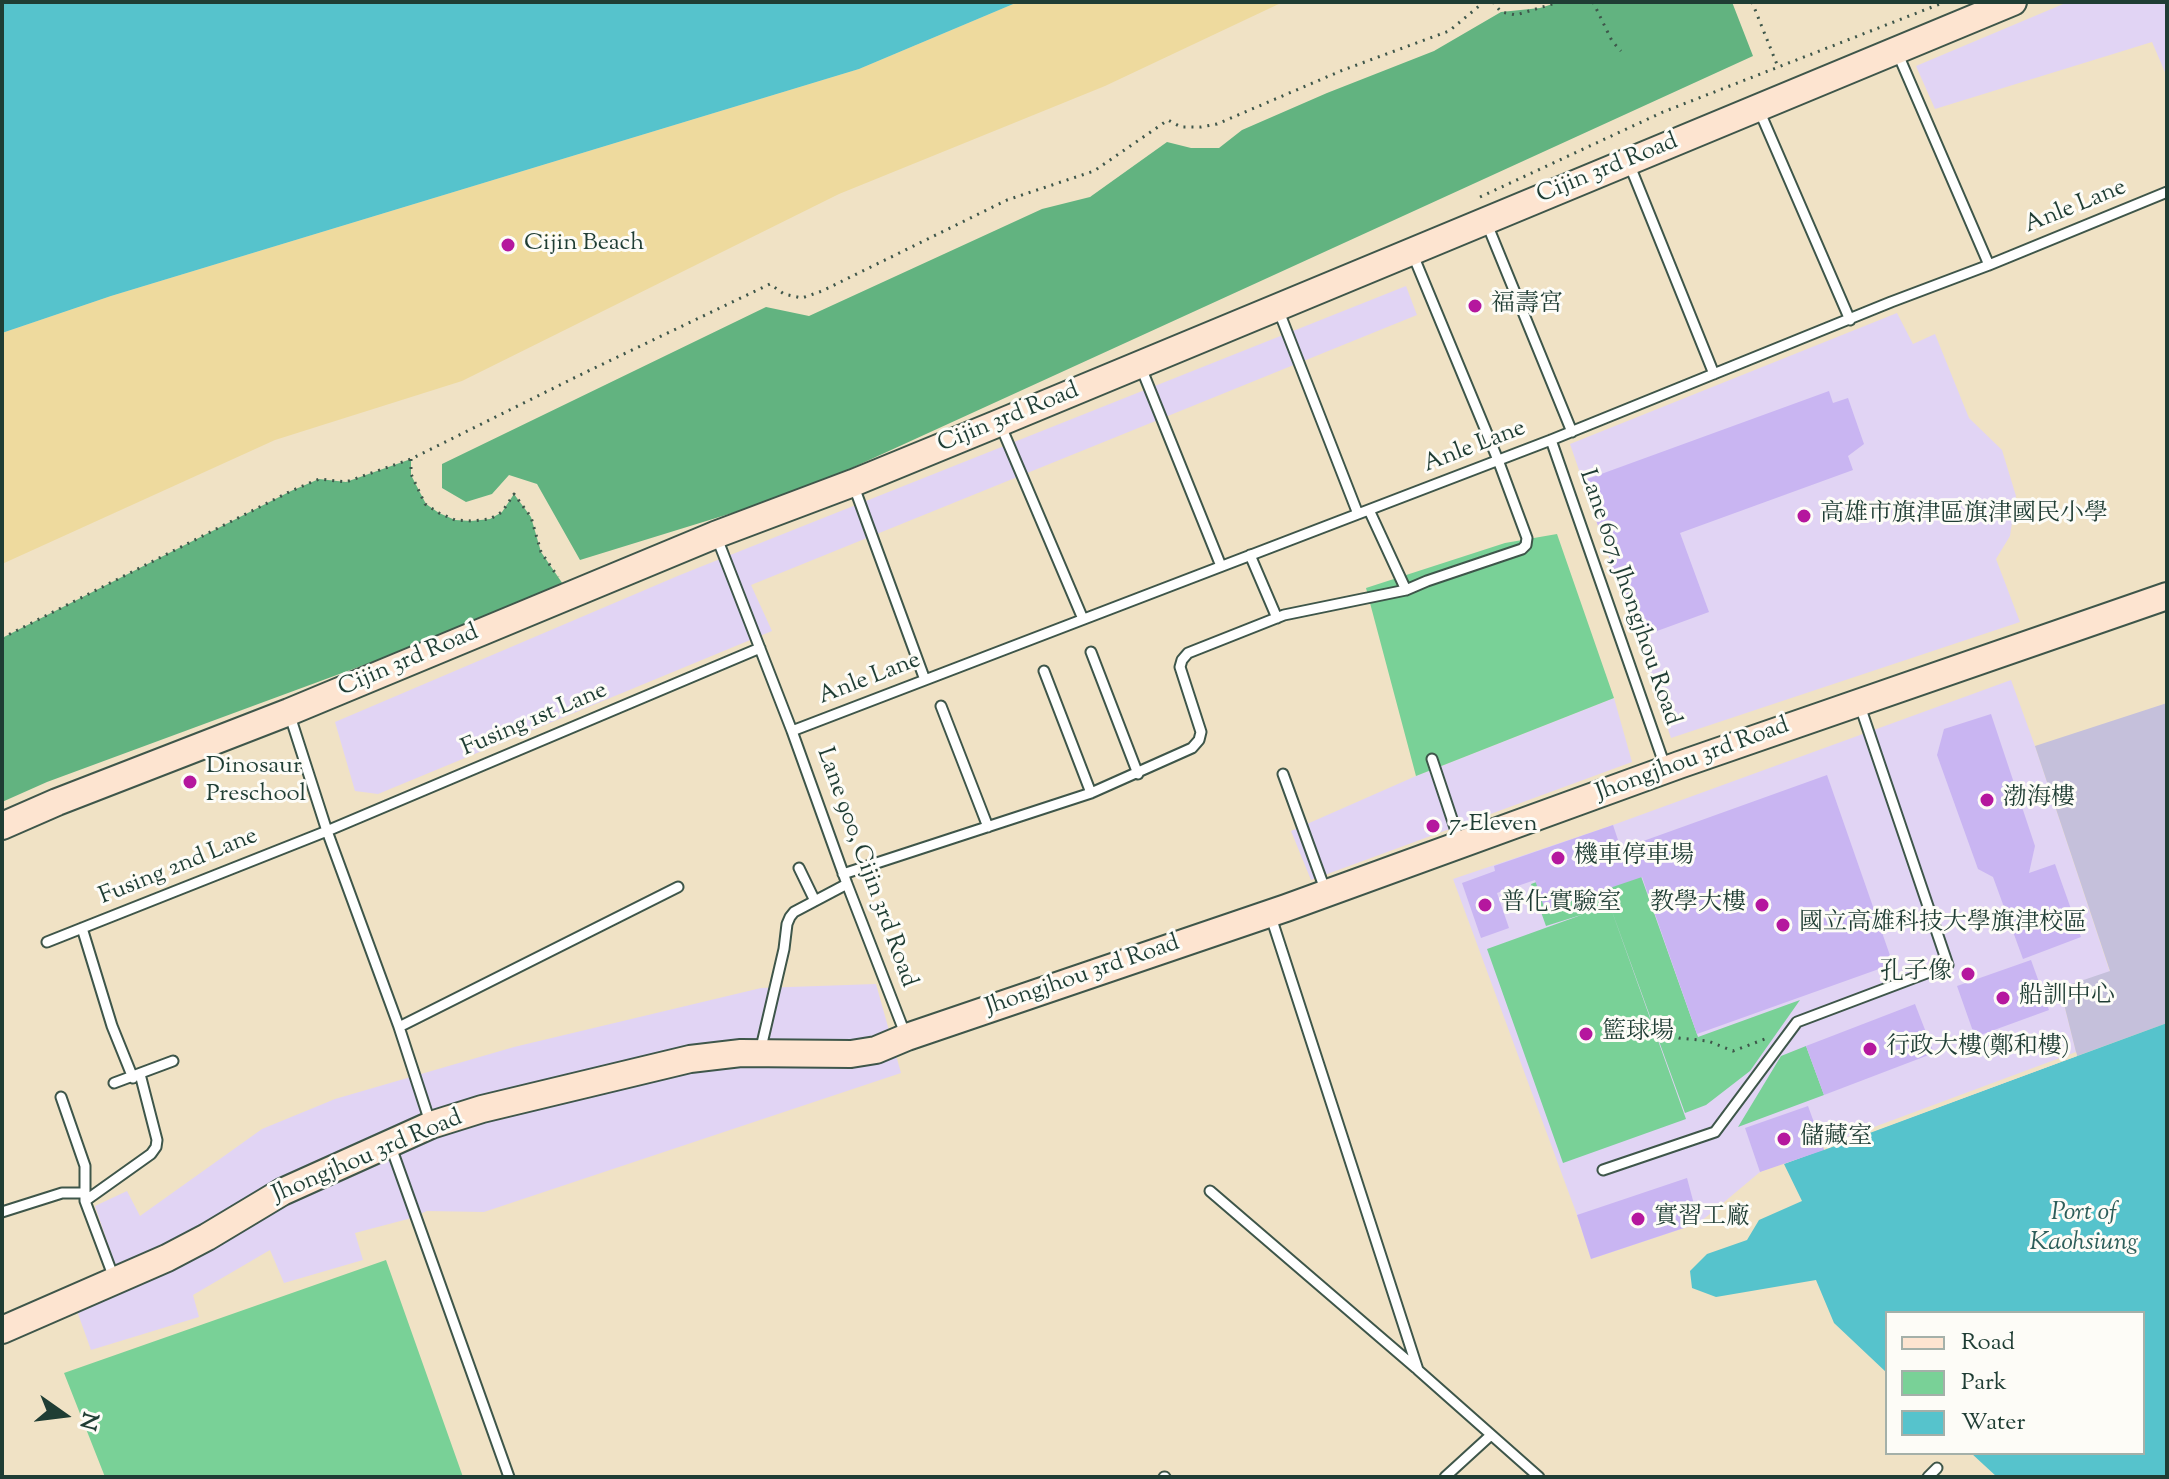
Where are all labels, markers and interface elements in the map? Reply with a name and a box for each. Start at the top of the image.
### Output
street label: Cijin 3rd Road [1533,129,1683,211]
street label: Anle Lane [2021,175,2131,241]
place label: Cijin Beach [524,231,644,259]
marker: Cijin Beach [499,236,517,254]
place label: 福壽宮 [1491,292,1563,320]
marker: 福壽宮 [1466,297,1484,315]
street label: Cijin 3rd Road [934,378,1084,460]
street label: Anle Lane [1420,415,1530,481]
street label: Lane 607, Jhongjhou Road [1571,466,1685,730]
place label: 高雄市旗津區旗津國民小學 [1820,502,2108,530]
marker: 高雄市旗津區旗津國民小學 [1795,507,1813,525]
street label: Cijin 3rd Road [334,620,484,704]
street label: Anle Lane [815,647,925,713]
street label: Fusing 1st Lane [458,677,612,765]
street label: Jhongjhou 3rd Road [1593,713,1793,809]
street label: Lane 900, Cijin 3rd Road [808,744,922,992]
place label: Dinosaur Preschool [206,754,306,810]
marker: Dinosaur Preschool [181,773,199,791]
place label: 渤海樓 [2003,786,2075,814]
marker: 渤海樓 [1978,791,1996,809]
place label: 7-Eleven [1449,812,1538,840]
marker: 7-Eleven [1424,817,1442,835]
street label: Fusing 2nd Lane [96,823,262,913]
place label: 機車停車場 [1574,844,1694,872]
marker: 機車停車場 [1549,849,1567,867]
place label: 普化實驗室 [1501,891,1621,919]
place label: 教學大樓 [1650,891,1746,919]
marker: 普化實驗室 [1476,896,1494,914]
marker: 教學大樓 [1753,896,1771,914]
place label: 國立高雄科技大學旗津校區 [1799,911,2087,939]
marker: 國立高雄科技大學旗津校區 [1774,916,1792,934]
street label: Jhongjhou 3rd Road [982,930,1184,1024]
place label: 孔子像 [1880,960,1952,988]
marker: 孔子像 [1959,965,1977,983]
place label: 船訓中心 [2019,984,2115,1012]
marker: 船訓中心 [1994,989,2012,1007]
place label: 籃球場 [1602,1020,1674,1048]
marker: 籃球場 [1577,1025,1595,1043]
place label: 行政大樓(鄭和樓) [1886,1035,2070,1063]
marker: 行政大樓(鄭和樓) [1861,1040,1879,1058]
street label: Jhongjhou 3rd Road [269,1105,467,1211]
place label: 儲藏室 [1800,1125,1872,1153]
marker: 儲藏室 [1775,1130,1793,1148]
water label: Port of Kaohsiung [2029,1199,2139,1260]
place label: 實習工廠 [1654,1205,1750,1233]
marker: 實習工廠 [1629,1210,1647,1228]
legend [1885,1311,2145,1455]
text: Road [1961,1326,2015,1360]
text: Park [1961,1366,2007,1400]
north arrow [24,1375,104,1455]
text: Water [1961,1406,2025,1440]
text: N [70,1408,105,1433]

